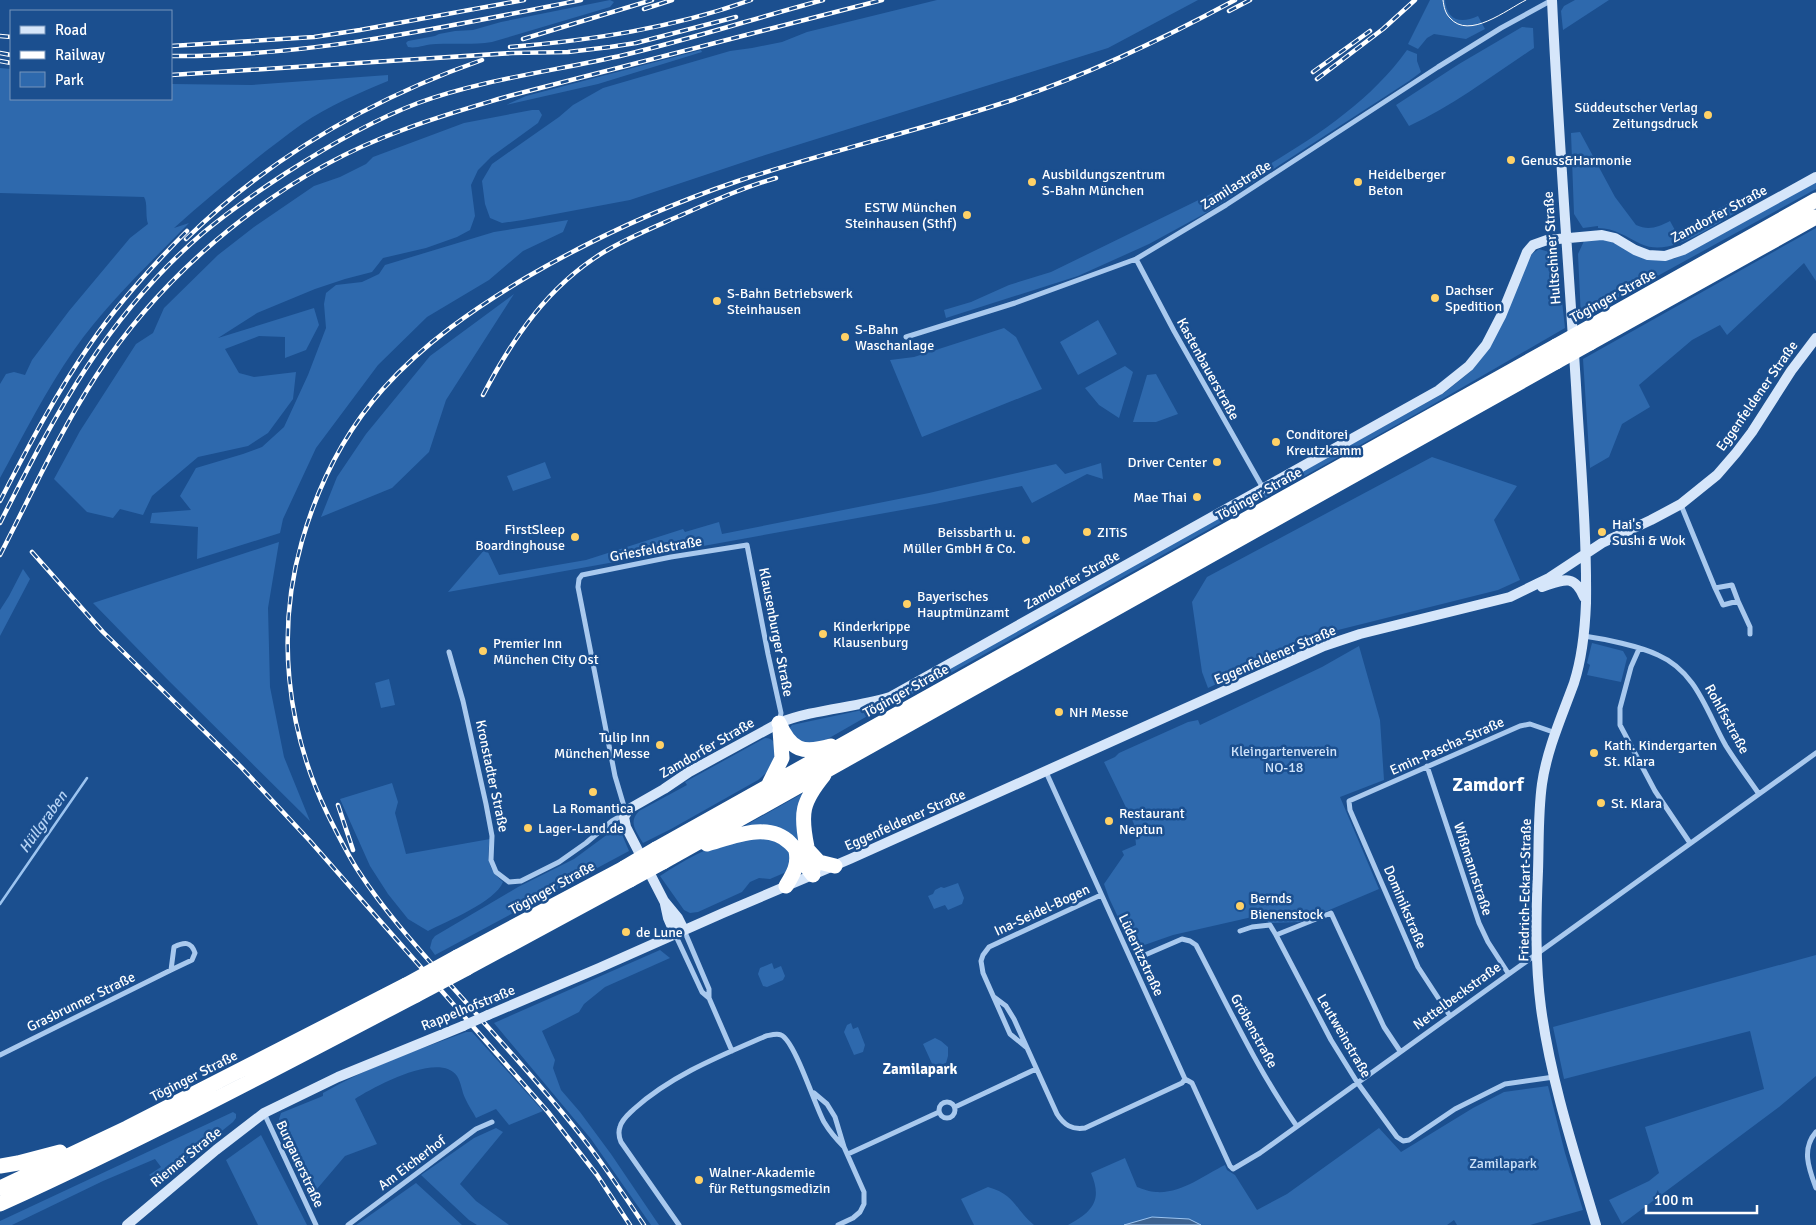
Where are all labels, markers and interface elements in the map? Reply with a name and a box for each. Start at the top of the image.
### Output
legend [10,10,172,100]
text: Road [55,21,87,39]
text: Railway [55,46,105,64]
text: Park [55,71,84,89]
place label: Süddeutscher Verlag Zeitungsdruck [1575,99,1698,132]
marker: Süddeutscher Verlag Zeitungsdruck [1702,109,1714,121]
place label: Genuss&Harmonie [1521,152,1632,169]
marker: Genuss&Harmonie [1505,154,1517,166]
street label: Zamilastraße [1198,157,1274,213]
place label: Ausbildungszentrum S-Bahn München [1042,166,1165,199]
place label: Heidelberger Beton [1368,166,1447,199]
marker: Ausbildungszentrum S-Bahn München [1026,176,1038,188]
marker: Heidelberger Beton [1352,176,1364,188]
street label: Zamdorfer Straße [1668,181,1770,247]
street label: Hultschiner Straße [1540,191,1564,305]
place label: ESTW München Steinhausen (Sthf) [845,199,957,232]
marker: ESTW München Steinhausen (Sthf) [961,209,973,221]
street label: Töginger Straße [1567,265,1659,327]
place label: Dachser Spedition [1445,282,1502,315]
place label: S-Bahn Betriebswerk Steinhausen [727,285,853,318]
marker: Dachser Spedition [1429,292,1441,304]
marker: S-Bahn Betriebswerk Steinhausen [711,295,723,307]
street label: Kastenbauerstraße [1173,315,1243,423]
place label: S-Bahn Waschanlage [855,321,934,354]
marker: S-Bahn Waschanlage [839,331,851,343]
street label: Eggenfeldener Straße [1713,338,1801,454]
place label: Conditorei Kreutzkamm [1286,426,1362,459]
marker: Conditorei Kreutzkamm [1270,436,1282,448]
place label: Driver Center [1128,454,1208,471]
marker: Driver Center [1211,456,1223,468]
street label: Töginger Straße [1213,463,1305,525]
place label: Mae Thai [1133,489,1187,506]
marker: Mae Thai [1191,491,1203,503]
place label: Hai's Sushi & Wok [1612,516,1686,549]
place label: FirstSleep Boardinghouse [475,521,565,554]
place label: Beissbarth u. Müller GmbH & Co. [903,524,1016,557]
place label: ZITiS [1097,524,1128,541]
marker: ZITiS [1081,526,1093,538]
marker: Hai's Sushi & Wok [1596,526,1608,538]
marker: FirstSleep Boardinghouse [569,531,581,543]
street label: Griesfeldstraße [609,533,703,565]
marker: Beissbarth u. Müller GmbH & Co. [1020,534,1032,546]
street label: Zamdorfer Straße [1021,547,1123,613]
street label: Klausenburger Straße [755,566,797,698]
place label: Bayerisches Hauptmünzamt [917,588,1009,621]
marker: Bayerisches Hauptmünzamt [901,598,913,610]
place label: Kinderkrippe Klausenburg [833,618,910,651]
street label: Eggenfeldener Straße [1212,622,1338,688]
marker: Kinderkrippe Klausenburg [817,628,829,640]
place label: Premier Inn München City Ost [493,635,599,668]
marker: Premier Inn München City Ost [477,645,489,657]
street label: Töginger Straße [860,660,952,722]
street label: Rohlfsstraße [1701,681,1753,757]
place label: NH Messe [1069,704,1129,721]
marker: NH Messe [1053,706,1065,718]
street label: Emin-Pascha-Straße [1387,713,1507,779]
street label: Zamdorfer Straße [657,714,757,782]
street label: Kronstadter Straße [472,718,512,834]
place label: Tulip Inn München Messe [554,729,650,762]
place label: Kath. Kindergarten St. Klara [1604,737,1717,770]
marker: Tulip Inn München Messe [654,739,666,751]
park label: Kleingartenverein NO-18 [1231,743,1337,776]
marker: Kath. Kindergarten St. Klara [1588,747,1600,759]
district label: Zamdorf [1452,773,1525,797]
marker: La Romantica [587,786,599,798]
street label: Eggenfeldener Straße [842,786,968,854]
water label: Hüllgraben [15,787,71,856]
place label: St. Klara [1611,795,1662,812]
marker: St. Klara [1595,797,1607,809]
place label: La Romantica [552,800,634,817]
place label: Restaurant Neptun [1119,805,1185,838]
marker: Restaurant Neptun [1103,815,1115,827]
street label: Friedrich-Eckart-Straße [1515,818,1535,962]
place label: Lager-Land.de [538,820,624,837]
street label: Wißmannstraße [1450,820,1496,918]
marker: Lager-Land.de [522,822,534,834]
street label: Töginger Straße [506,857,598,919]
street label: Dominikstraße [1380,863,1430,951]
street label: Ina-Seidel-Bogen [992,880,1092,940]
place label: Bernds Bienenstock [1250,890,1323,923]
marker: Bernds Bienenstock [1234,900,1246,912]
street label: Lüderitzstraße [1115,911,1167,999]
place label: de Lune [636,924,683,941]
marker: de Lune [620,926,632,938]
street label: Nettelbeckstraße [1410,958,1504,1034]
street label: Grasbrunner Straße [24,968,138,1036]
street label: Rappelhofstraße [419,981,517,1035]
street label: Gröbenstraße [1227,991,1281,1071]
street label: Leutweinstraße [1313,991,1375,1081]
street label: Töginger Straße [148,1047,240,1105]
district label: Zamilapark [883,1060,958,1078]
street label: Burgauerstraße [272,1118,328,1210]
street label: Riemer Straße [147,1123,225,1191]
street label: Am Eicherhof [375,1131,450,1194]
park label: Zamilapark [1469,1155,1537,1172]
place label: Walner-Akademie für Rettungsmedizin [709,1164,830,1197]
marker: Walner-Akademie für Rettungsmedizin [693,1174,705,1186]
scale bar [1646,1182,1757,1214]
text: 100 m [1654,1191,1694,1209]

